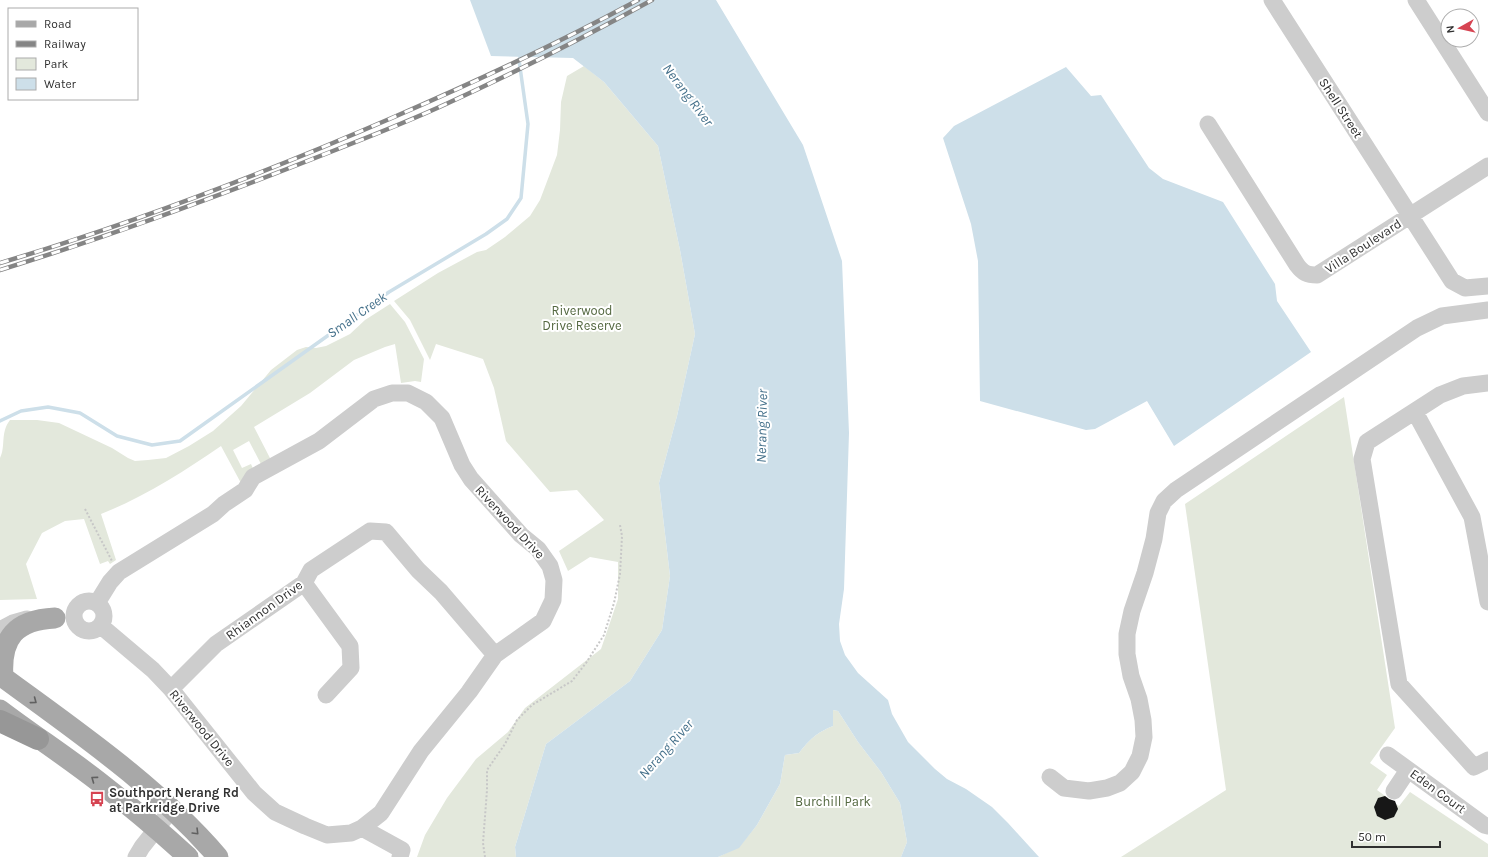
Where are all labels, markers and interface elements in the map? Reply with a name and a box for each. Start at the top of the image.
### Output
legend [8,8,138,100]
north arrow [1440,8,1480,48]
text: Road [44,17,72,31]
text: N [1444,25,1458,34]
text: Railway [44,37,86,51]
text: Park [44,57,69,71]
water label: Nerang River [659,60,718,131]
street label: Shell Street [1316,75,1366,141]
text: Water [44,77,77,91]
street label: Villa Boulevard [1322,216,1404,276]
water label: Small Creek [324,288,391,342]
park label: Riverwood Drive Reserve [542,303,622,333]
water label: Nerang River [753,388,771,463]
street label: Riverwood Drive [472,482,548,562]
street label: Rhiannon Drive [223,577,305,643]
street label: Riverwood Drive [166,687,238,770]
one-way arrow [30,696,37,703]
water label: Nerang River [635,715,698,782]
street label: Eden Court [1407,766,1469,816]
one-way arrow [91,776,98,783]
place label: Southport Nerang Rd at Parkridge Drive [109,785,239,815]
bus stop icon: Southport Nerang Rd at Parkridge Drive [88,790,106,808]
park label: Burchill Park [795,794,871,809]
scale bar [1352,823,1440,849]
one-way arrow [191,827,199,835]
text: 50 m [1358,830,1386,844]

